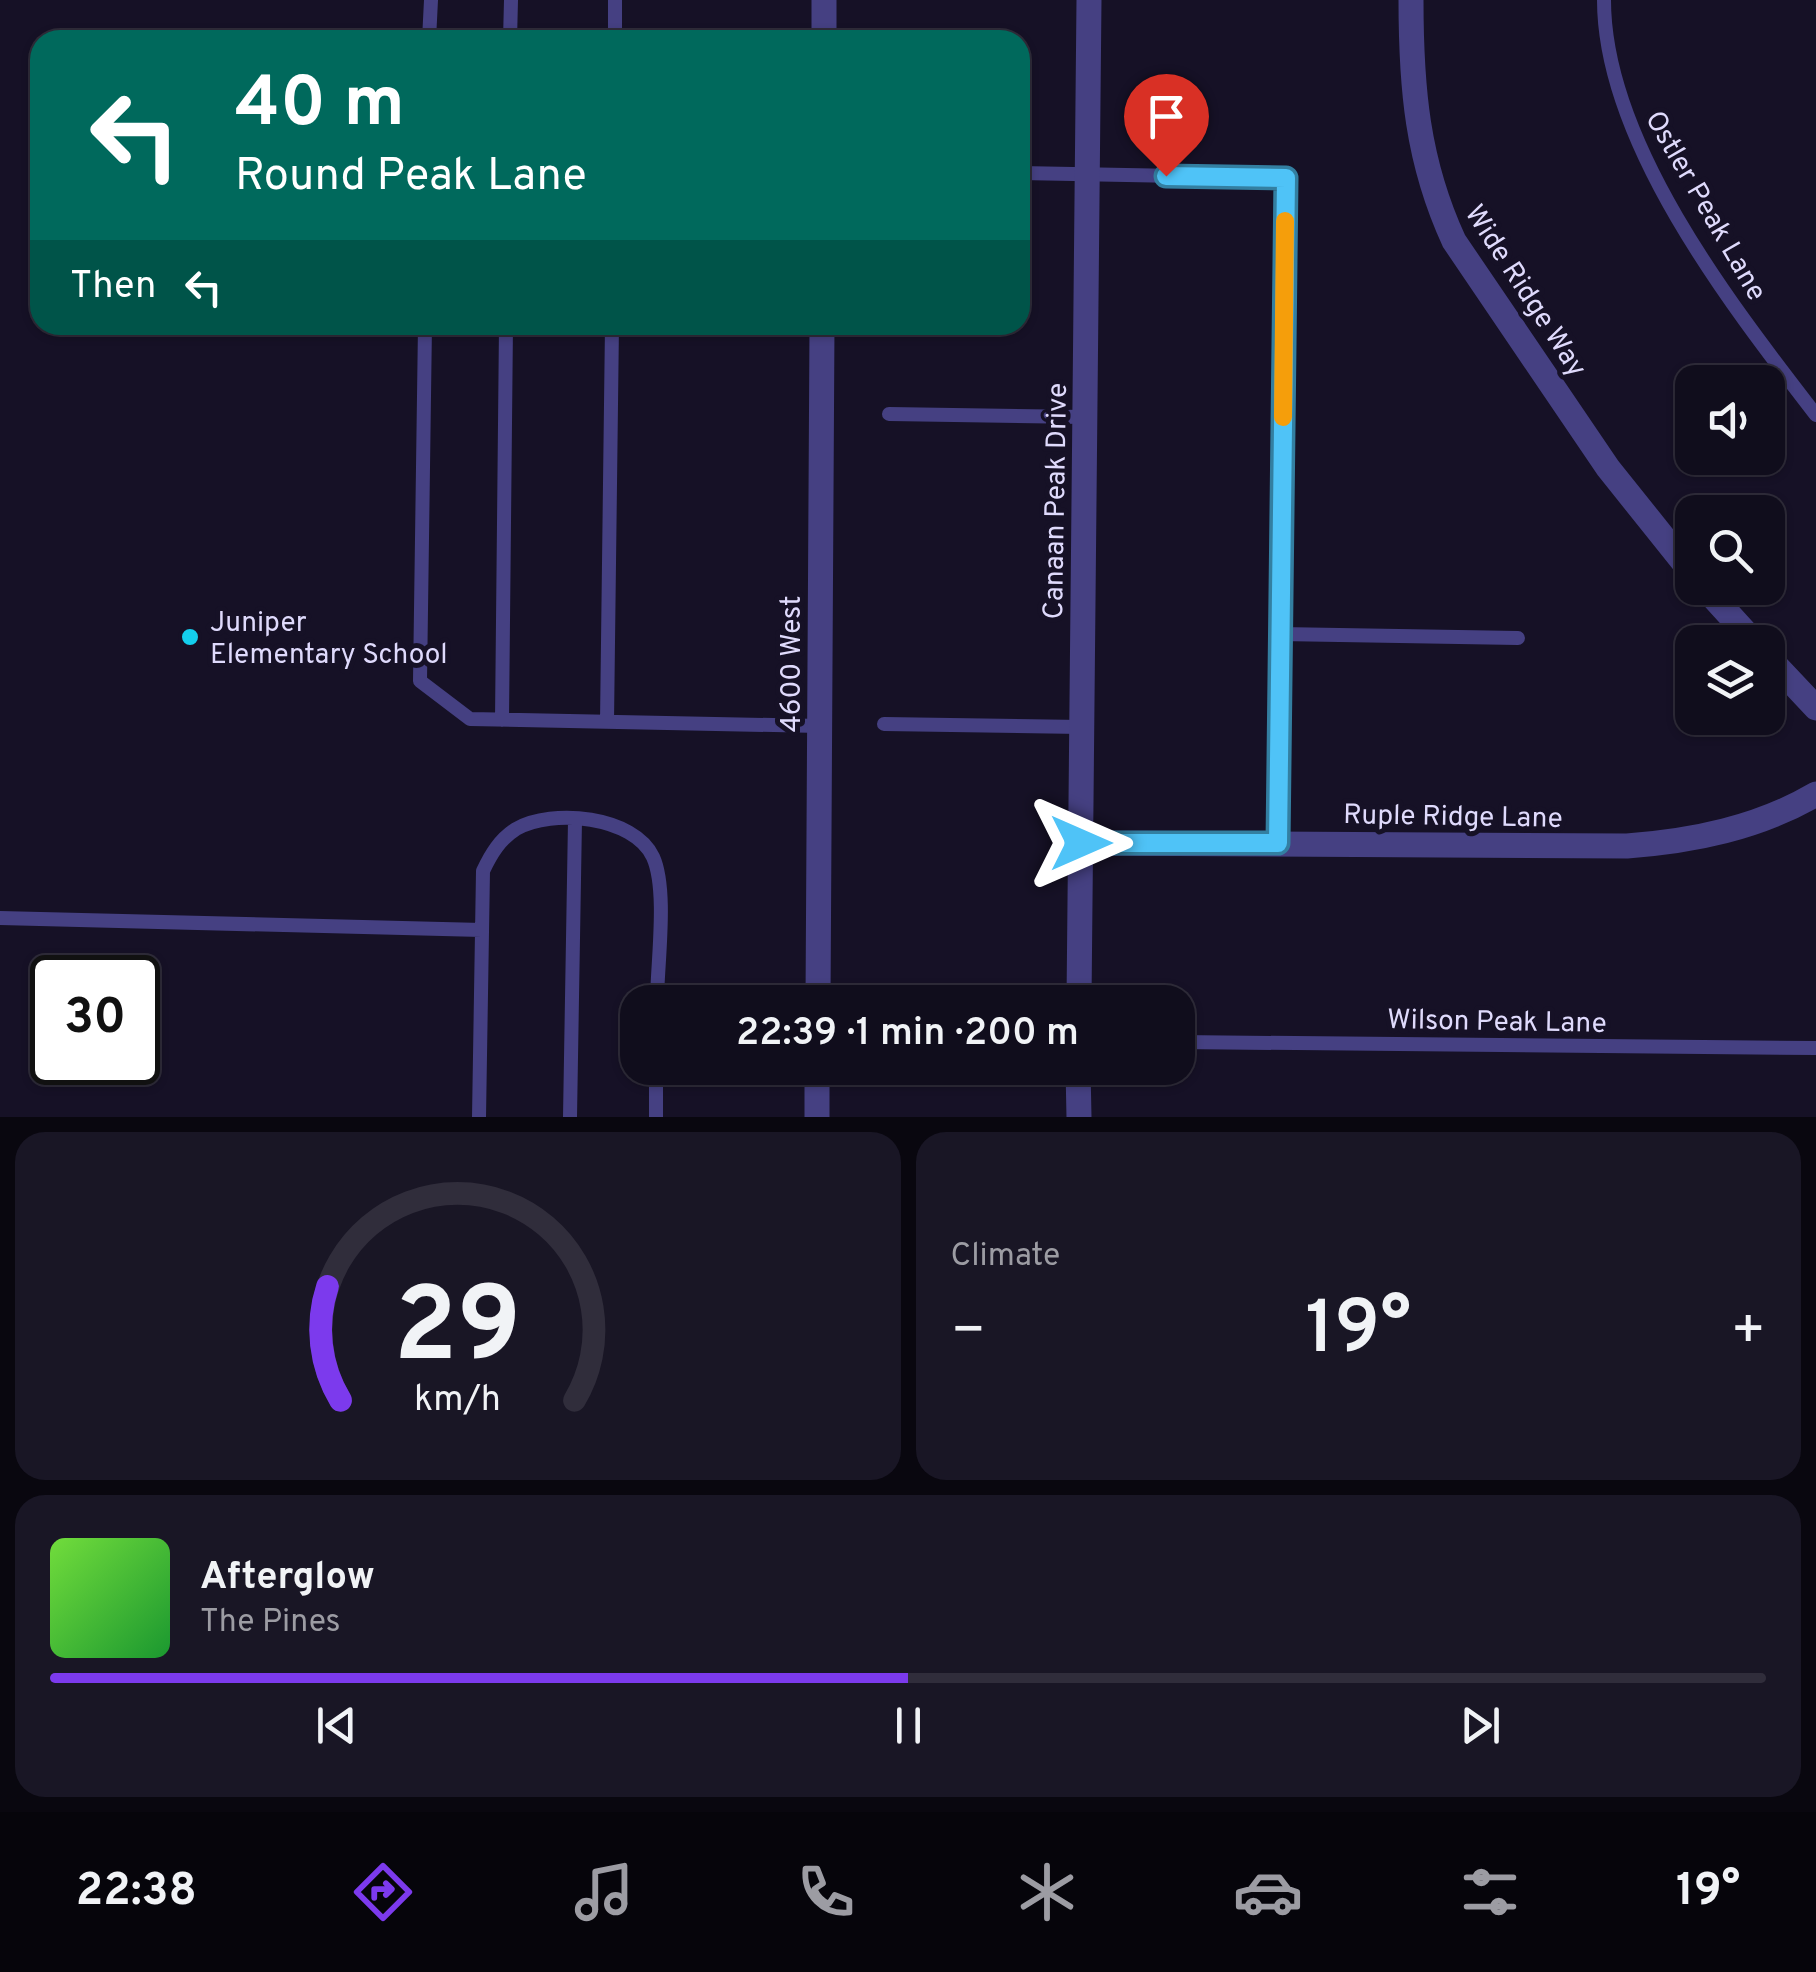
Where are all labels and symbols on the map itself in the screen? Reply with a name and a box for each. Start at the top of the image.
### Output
pin [1124,74,1209,177]
street label: Ostler Peak Lane [1635,105,1773,308]
street label: Wide Ridge Way [1455,199,1594,385]
street label: Canaan Peak Drive [1037,382,1077,620]
street label: 4600 West [775,595,811,733]
place label: Juniper Elementary School [210,606,448,674]
marker: Juniper Elementary School [179,626,201,648]
position arrow [1029,791,1133,895]
street label: Ruple Ridge Lane [1343,798,1563,838]
speed limit sign: 30 [30,955,160,1085]
street label: Wilson Peak Lane [1387,1003,1607,1043]

